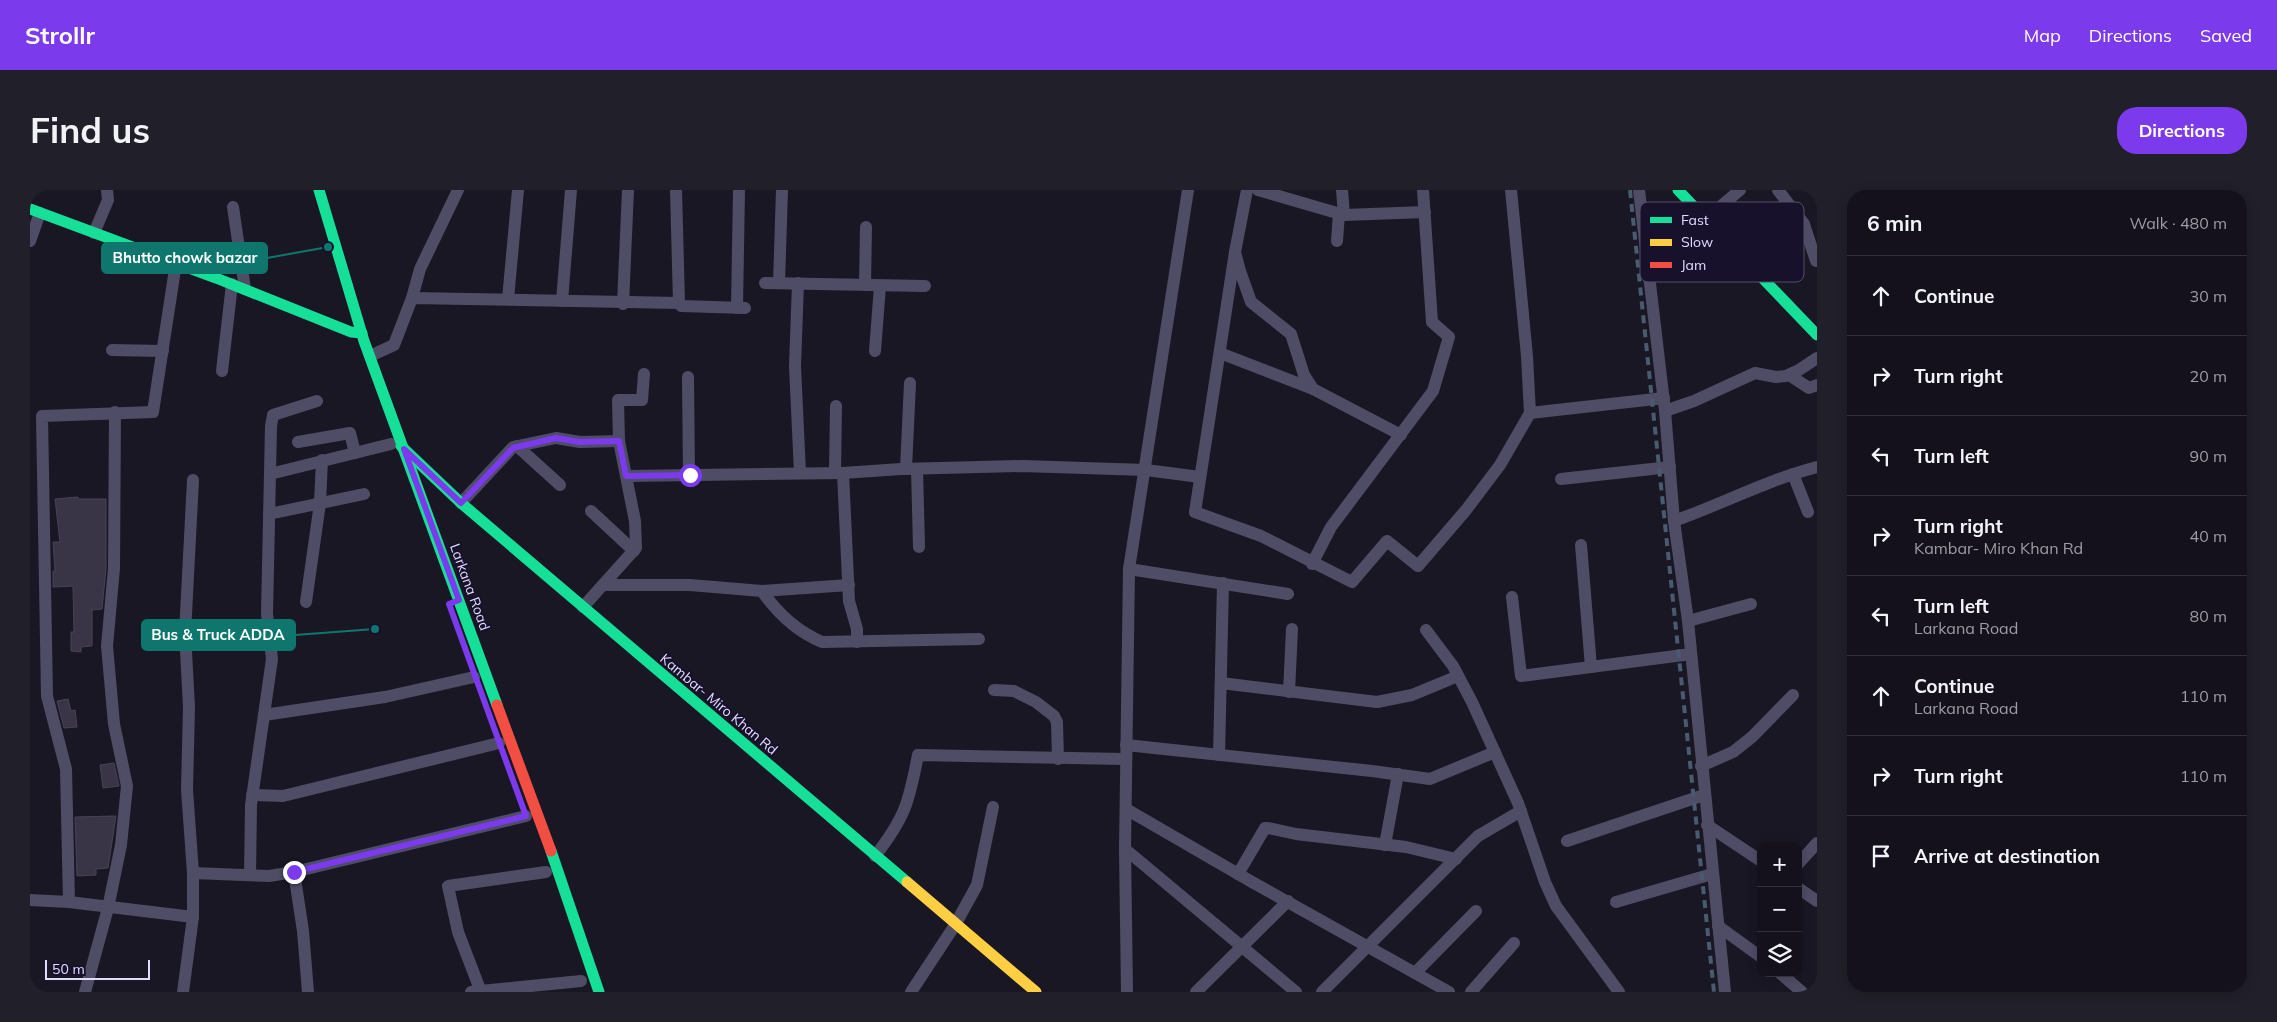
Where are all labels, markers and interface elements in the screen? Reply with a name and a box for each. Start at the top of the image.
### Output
text: Strollr [25,20,95,50]
text: Map [2024,24,2061,47]
text: Directions [2089,24,2172,47]
text: Saved [2200,24,2252,47]
button: Directions [2117,107,2247,154]
text: Find us [30,108,150,152]
legend [1640,202,1804,282]
text: 6 min [1867,210,1922,236]
text: Fast [1681,211,1709,229]
text: Walk · 480 m [2129,213,2227,233]
text: Slow [1681,233,1713,251]
callout: Bhutto chowk bazar [102,243,267,273]
text: Bhutto chowk bazar [113,248,257,267]
text: Jam [1681,256,1706,274]
icon: ahead [1867,282,1895,310]
text: Continue [1914,284,1994,308]
text: 30 m [2190,286,2227,306]
icon: right [1867,362,1895,390]
text: Turn right [1914,364,2003,388]
text: 20 m [2190,366,2227,386]
icon: left [1867,442,1895,470]
text: Turn left [1914,444,1989,468]
text: 90 m [2190,446,2227,466]
route start [679,464,702,487]
text: Turn right [1914,514,2003,538]
icon: right [1867,522,1895,550]
text: 40 m [2190,526,2227,546]
text: Kambar- Miro Khan Rd [1914,538,2083,558]
street label: Larkana Road [446,541,494,633]
text: Turn left [1914,594,1989,618]
icon: left [1867,602,1895,630]
text: 80 m [2190,606,2227,626]
text: Larkana Road [1914,618,2018,638]
callout: Bus & Truck ADDA [142,620,295,650]
text: Bus & Truck ADDA [151,625,285,644]
street label: Kambar- Miro Khan Rd [657,650,781,758]
text: Continue [1914,674,1994,698]
icon: ahead [1867,682,1895,710]
text: 110 m [2180,686,2227,706]
text: Larkana Road [1914,698,2018,718]
icon: right [1867,762,1895,790]
text: Turn right [1914,764,2003,788]
text: 110 m [2180,766,2227,786]
map controls [1757,842,1802,977]
button: + [1757,842,1802,887]
icon: arrive [1867,842,1895,870]
text: Arrive at destination [1914,844,2100,868]
route end [283,861,306,884]
button: − [1757,887,1802,932]
button: layers [1757,932,1802,977]
scale bar [45,957,150,980]
text: 50 m [52,960,85,978]

